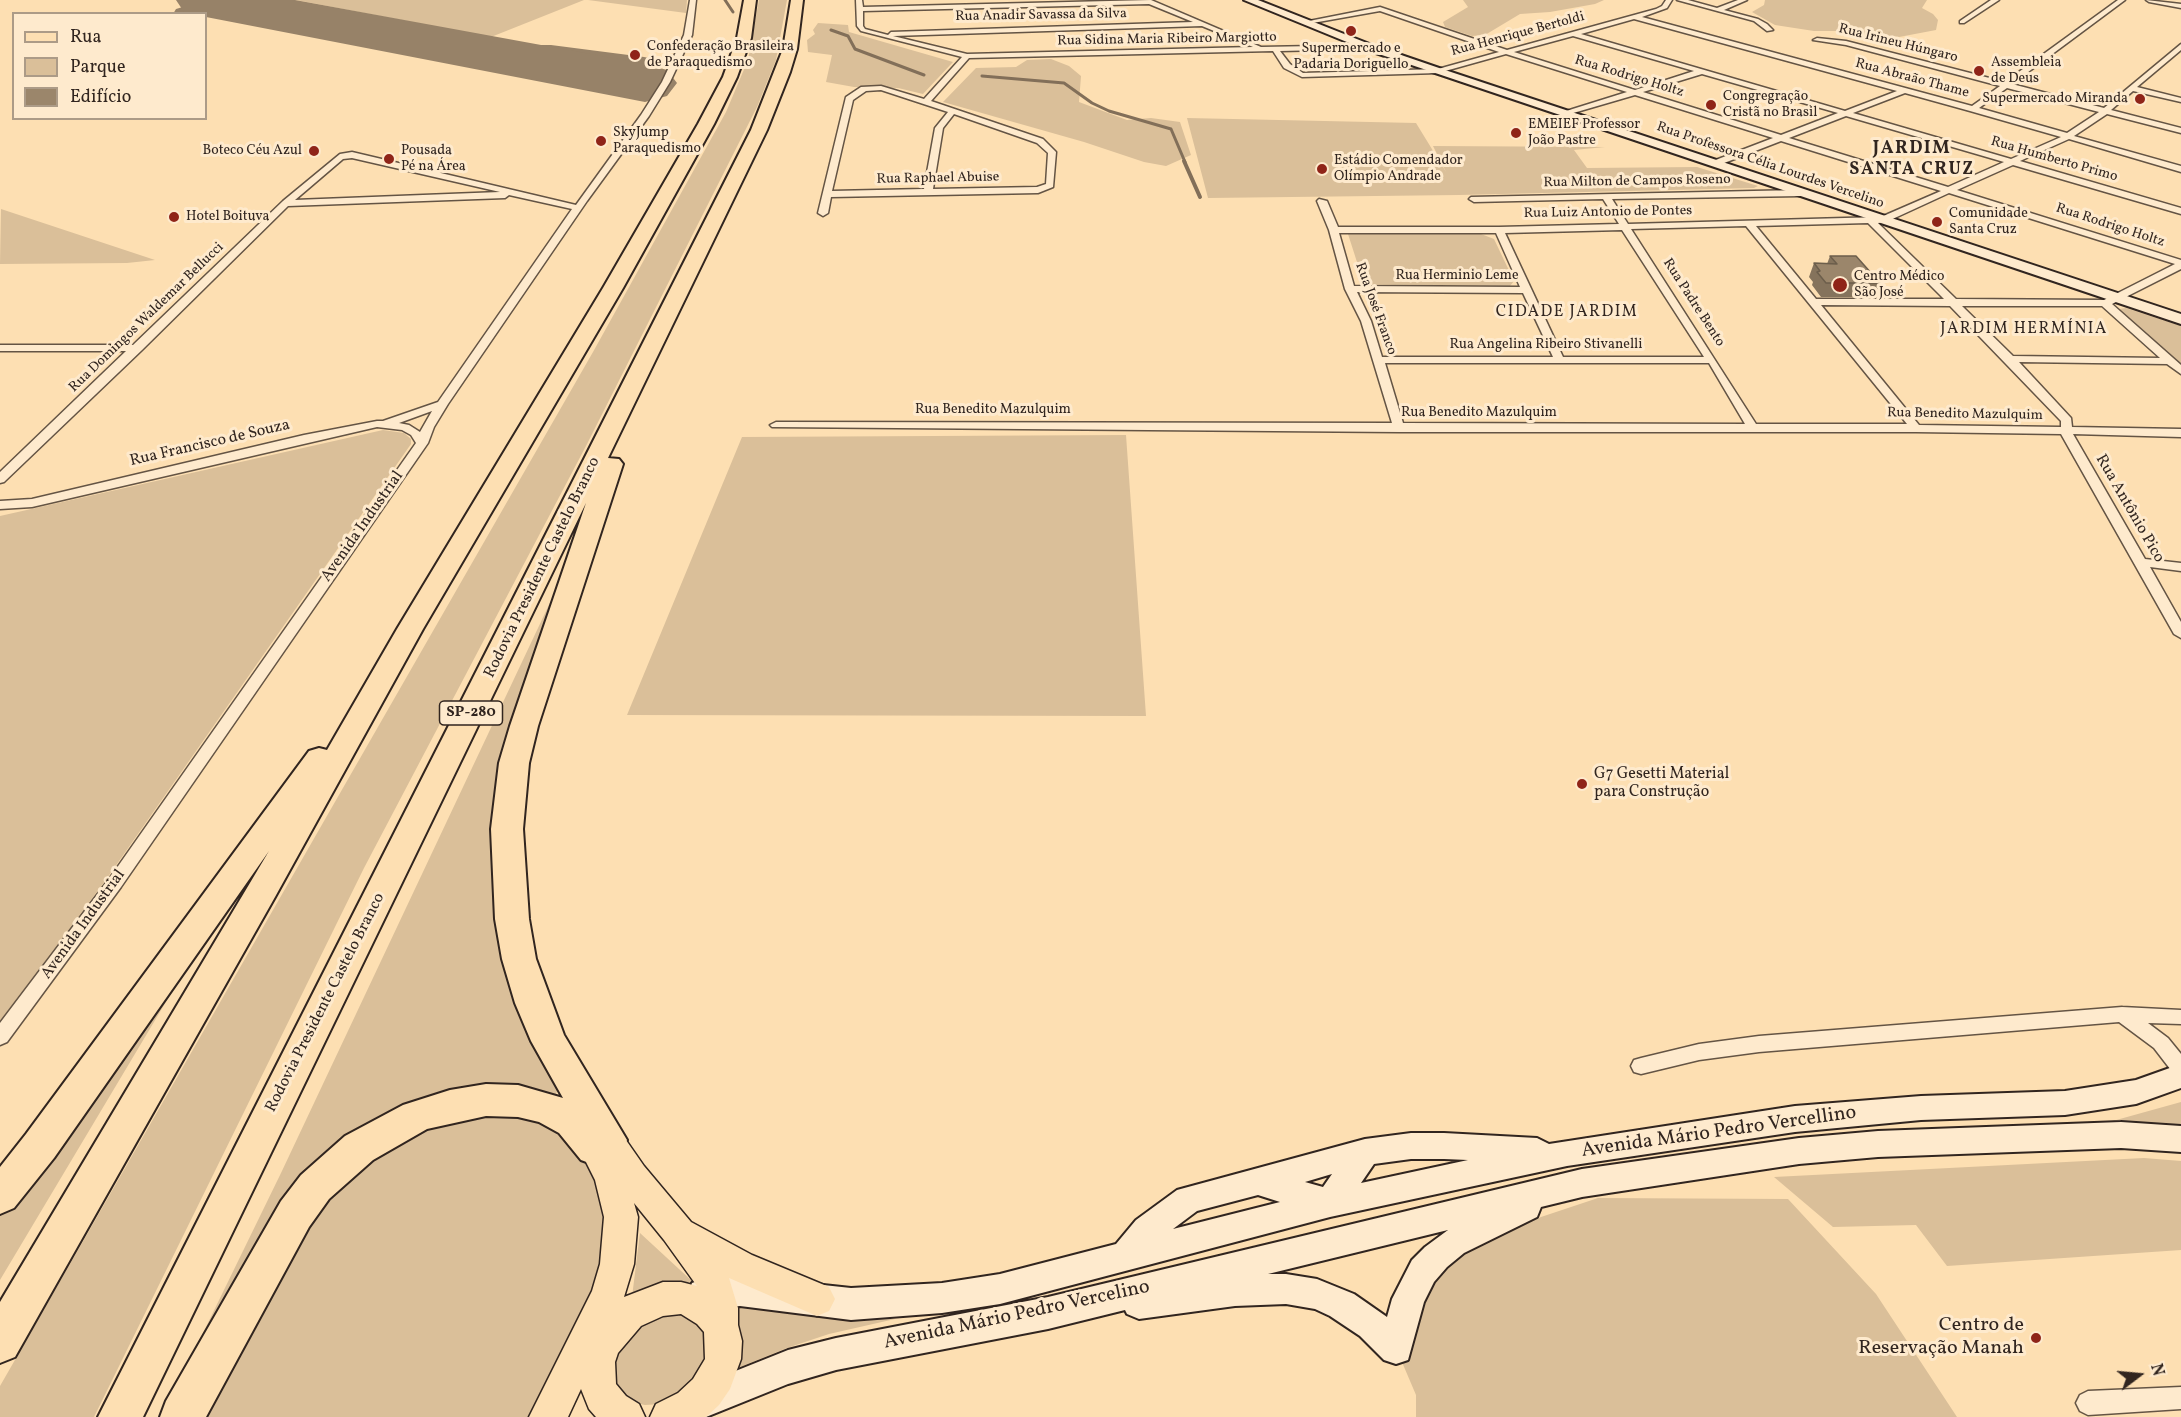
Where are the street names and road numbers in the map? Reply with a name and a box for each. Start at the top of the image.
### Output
street label: Rua Anadir Savassa da Silva [955,6,1127,26]
street label: Rua Henrique Bertoldi [1449,9,1587,61]
street label: Rua Irineu Húngaro [1837,21,1959,67]
street label: Rua Sidina Maria Ribeiro Margiotto [1057,30,1277,50]
street label: Rua Rodrigo Holtz [1572,52,1686,102]
street label: Rua Abraão Thame [1853,56,1971,102]
street label: Rua Professora Célia Lourdes Vercelino [1654,119,1886,213]
street label: Rua Humberto Primo [1989,134,2119,186]
street label: Rua Raphael Abuise [876,170,1000,188]
street label: Rua Milton de Campos Roseno [1543,172,1731,192]
street label: Rua Rodrigo Holtz [2054,201,2166,251]
street label: Rua Luiz Antonio de Pontes [1524,203,1692,223]
street label: Rua Domingos Waldemar Bellucci [66,240,228,396]
street label: Rua Padre Bento [1658,256,1728,350]
street label: Rua José Franco [1351,261,1399,357]
street label: Rua Herminio Leme [1395,268,1519,284]
street label: Rua Angelina Ribeiro Stivanelli [1450,337,1642,353]
street label: Rua Benedito Mazulquim [915,402,1071,418]
street label: Rua Benedito Mazulquim [1401,405,1557,421]
street label: Rua Benedito Mazulquim [1887,405,2043,425]
street label: Rua Francisco de Souza [128,416,292,472]
street label: Rua Antônio Pico [2090,451,2168,567]
street label: Rodovia Presidente Castelo Branco [481,454,605,682]
street label: Avenida Industrial [318,468,408,586]
road number: SP-280 [440,701,502,725]
street label: Avenida Industrial [38,866,130,984]
street label: Rodovia Presidente Castelo Branco [262,890,390,1116]
street label: Avenida Mário Pedro Vercellino [1580,1102,1858,1164]
street label: Avenida Mário Pedro Vercelino [882,1276,1152,1356]

